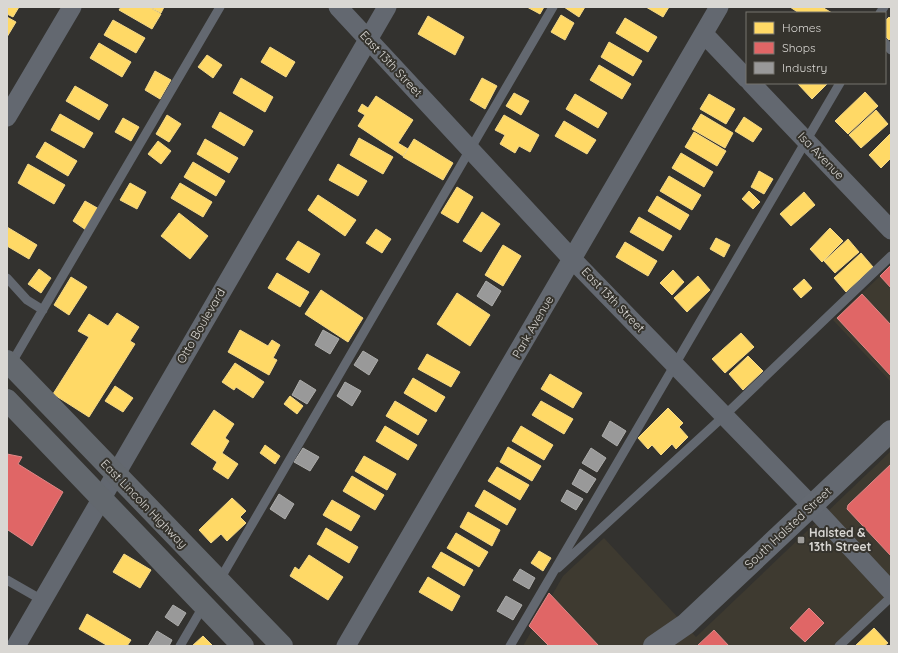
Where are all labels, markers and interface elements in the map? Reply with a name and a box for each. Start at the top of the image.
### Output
legend [746,12,886,84]
text: Homes [782,20,822,35]
street label: East 13th Street [357,28,426,100]
text: Shops [782,40,816,55]
text: Industry [782,60,827,75]
street label: Isa Avenue [795,129,848,183]
street label: East 13th Street [579,264,648,335]
street label: Otto Boulevard [173,286,228,366]
street label: Park Avenue [509,293,557,361]
street label: East Lincoln Highway [98,456,191,551]
street label: South Halsted Street [741,483,834,572]
place label: Halsted & 13th Street [809,525,872,554]
marker: Halsted & 13th Street [796,535,806,545]

